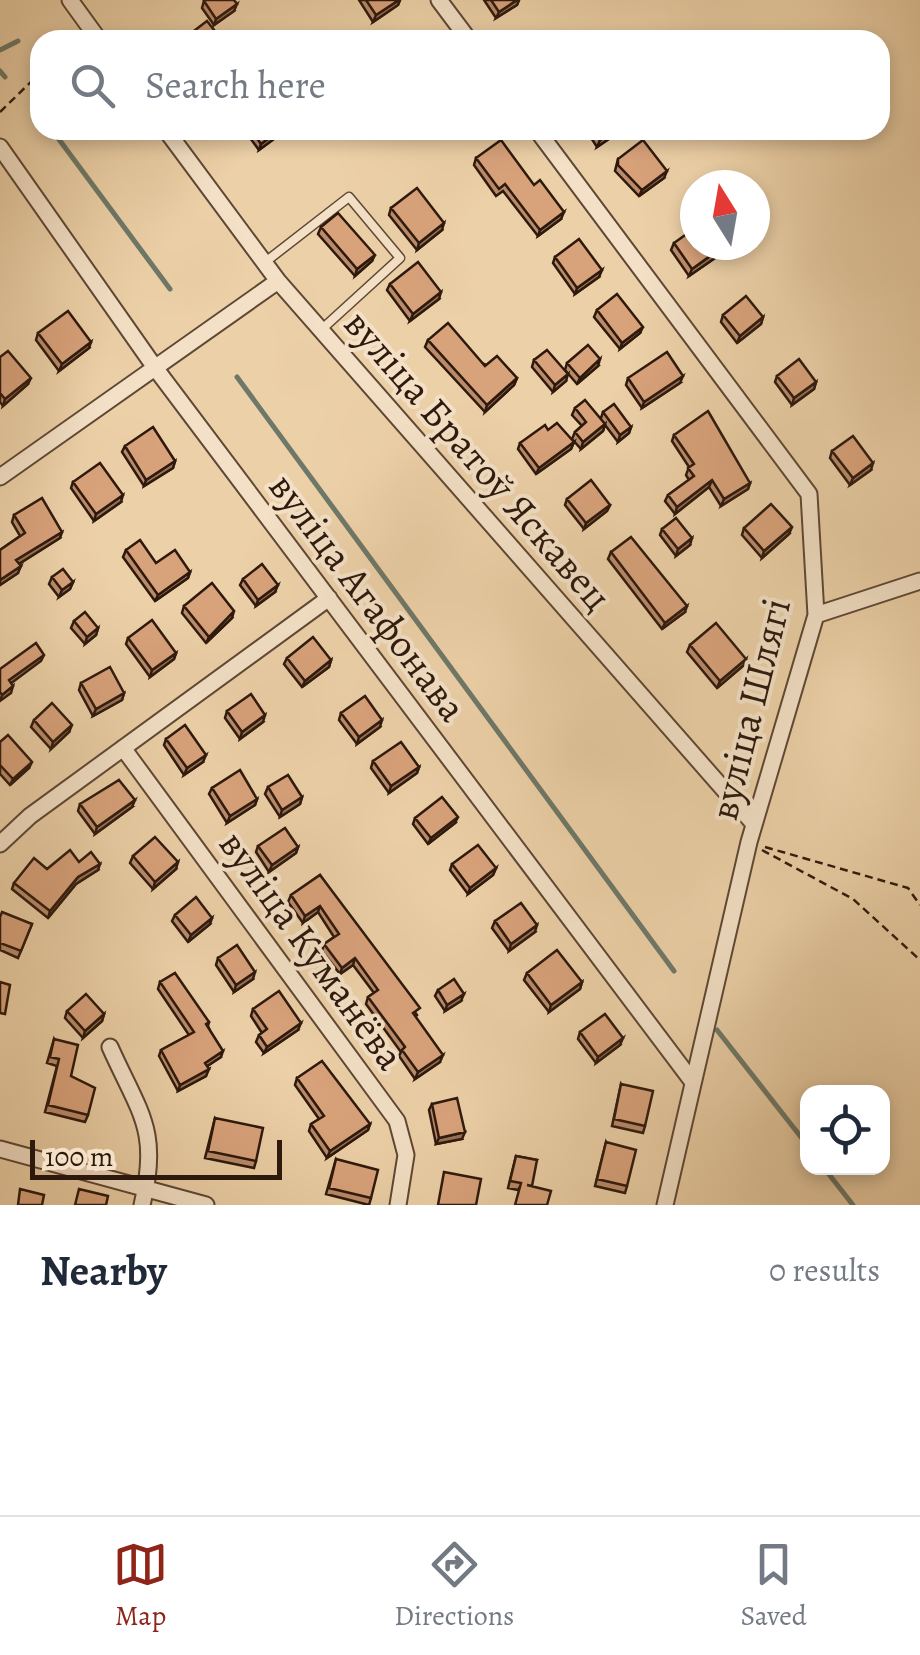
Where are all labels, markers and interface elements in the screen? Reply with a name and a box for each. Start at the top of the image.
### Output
search box [30,30,890,140]
icon: search [65,58,120,113]
text: Search here [145,59,326,111]
north arrow [680,170,770,260]
street label: вуліца Братоў Яскавец [332,298,624,622]
street label: вуліца Агафонава [256,461,480,733]
street label: вуліца Шлягі [696,592,804,826]
street label: вуліца Куманёва [206,819,418,1081]
map controls [800,1085,890,1175]
button: locate [800,1085,890,1175]
scale bar [30,1135,282,1180]
text: 100 m [45,1138,113,1176]
text: Nearby [40,1242,167,1299]
text: 0 results [769,1248,880,1292]
tab: Map [113,1537,168,1635]
tab: Directions [394,1537,514,1635]
tab: Saved [741,1537,807,1635]

